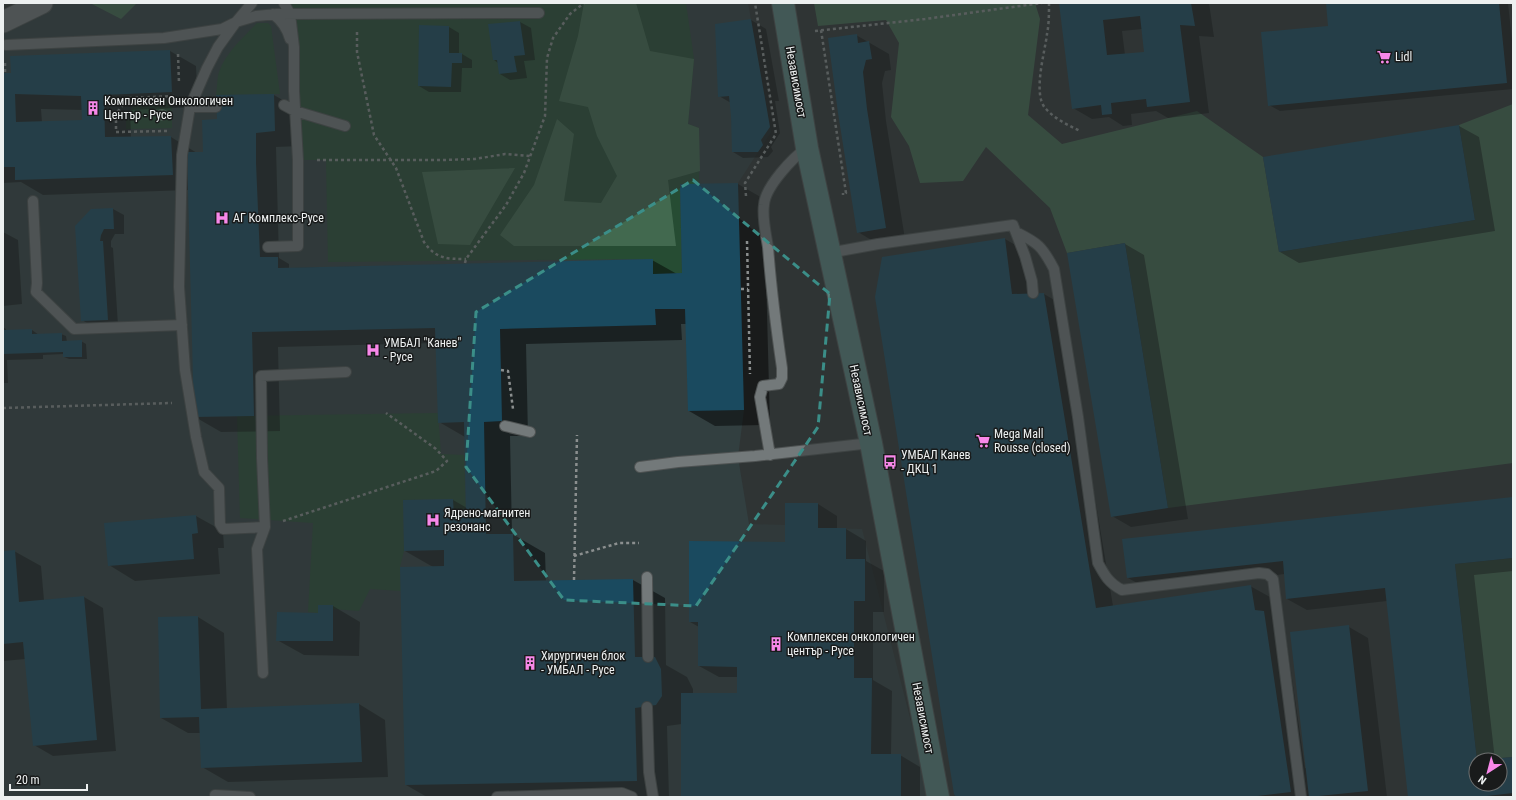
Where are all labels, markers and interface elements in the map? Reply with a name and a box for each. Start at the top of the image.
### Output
street label: Независимост [783,45,809,119]
supermarket icon: Lidl [1376,49,1392,65]
place label: Lidl [1395,50,1412,64]
place label: Комплексен Онкологичен Център - Русе [104,94,233,122]
building icon: Комплексен Онкологичен Център - Русе [85,100,101,116]
hospital icon: АГ Комплекс-Русе [214,210,230,226]
place label: АГ Комплекс-Русе [233,211,324,225]
place label: УМБАЛ "Канев" - Русе [384,336,461,364]
hospital icon: УМБАЛ "Канев" - Русе [365,342,381,358]
street label: Независимост [847,363,875,437]
place label: Mega Mall Rousse (closed) [994,427,1070,455]
supermarket icon: Mega Mall Rousse (closed) [975,433,991,449]
place label: УМБАЛ Канев - ДКЦ 1 [901,448,971,476]
bus stop icon: УМБАЛ Канев - ДКЦ 1 [882,454,898,470]
place label: Ядрено-магнитен резонанс [444,506,530,534]
hospital icon: Ядрено-магнитен резонанс [425,512,441,528]
place label: Комплексен онкологичен център - Русе [787,630,915,658]
building icon: Комплексен онкологичен център - Русе [768,636,784,652]
place label: Хирургичен блок - УМБАЛ - Русе [541,649,625,677]
building icon: Хирургичен блок - УМБАЛ - Русе [522,655,538,671]
street label: Независимост [909,681,937,755]
north arrow [1468,752,1508,792]
scale bar [10,766,87,792]
text: N [1476,772,1489,787]
text: 20 m [16,773,40,787]

